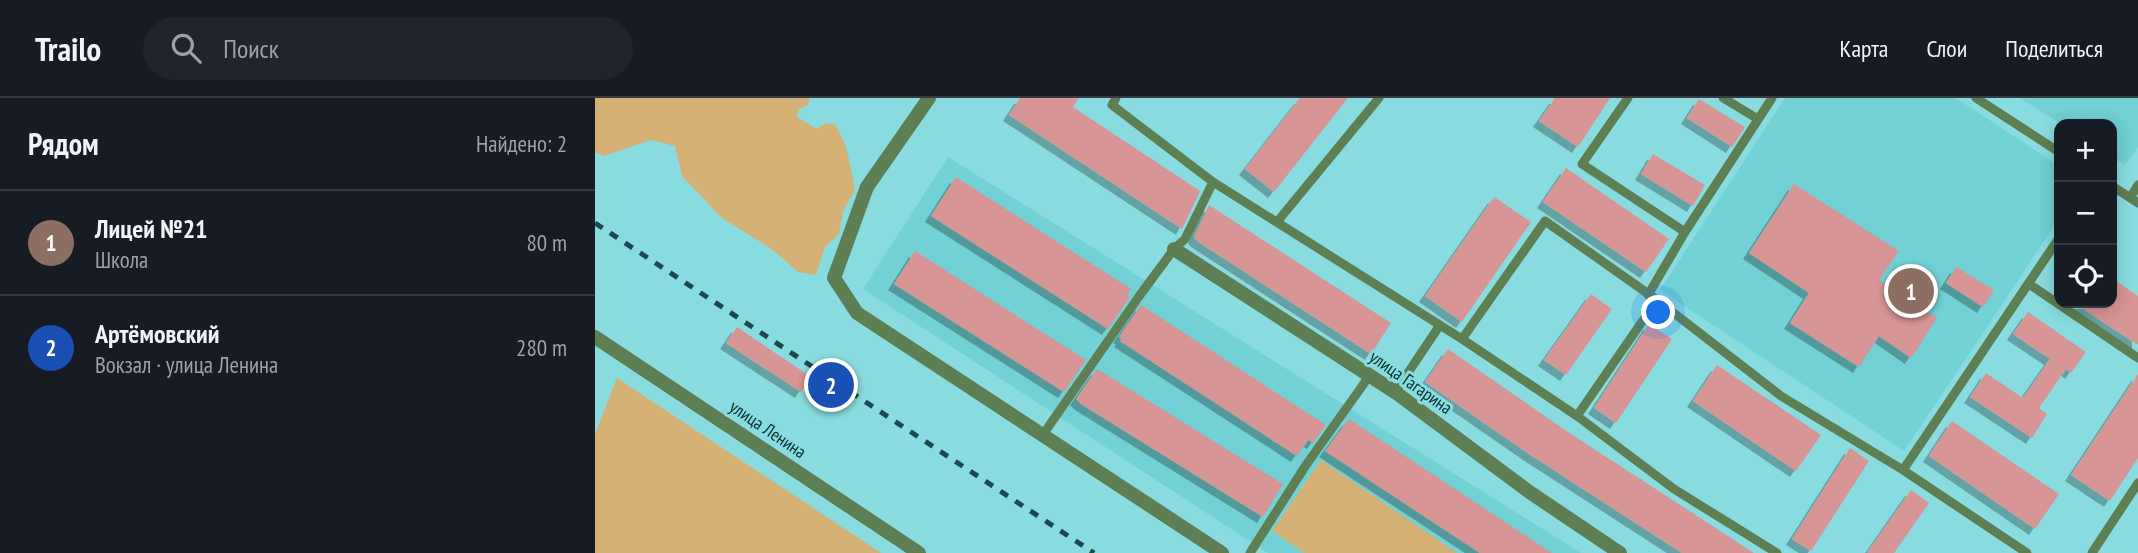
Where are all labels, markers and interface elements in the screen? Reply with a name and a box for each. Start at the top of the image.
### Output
search box [143,17,633,80]
text: Trailo [35,27,101,70]
icon: search [167,29,205,67]
text: Поиск [223,32,279,65]
text: Карта [1840,33,1888,64]
text: Слои [1926,33,1967,64]
text: Поделиться [2005,33,2103,64]
map controls [2054,119,2117,308]
button: + [2054,119,2117,182]
text: Рядом [28,124,99,163]
text: Найдено: 2 [476,129,567,158]
button: − [2054,182,2117,245]
text: Лицей №21 [95,212,208,245]
text: 1 [46,228,57,257]
text: 80 m [526,228,567,257]
text: Школа [95,245,148,274]
button: locate [2054,245,2117,308]
pin: 1 [1888,265,1934,317]
your location [1641,295,1675,329]
text: Артёмовский [95,317,220,350]
text: 2 [46,333,57,362]
text: 280 m [516,333,567,362]
street label: улица Гагарина [1365,345,1457,419]
text: Вокзал · улица Ленина [95,350,278,379]
pin: 2 [808,359,854,411]
street label: улица Ленина [725,395,811,463]

